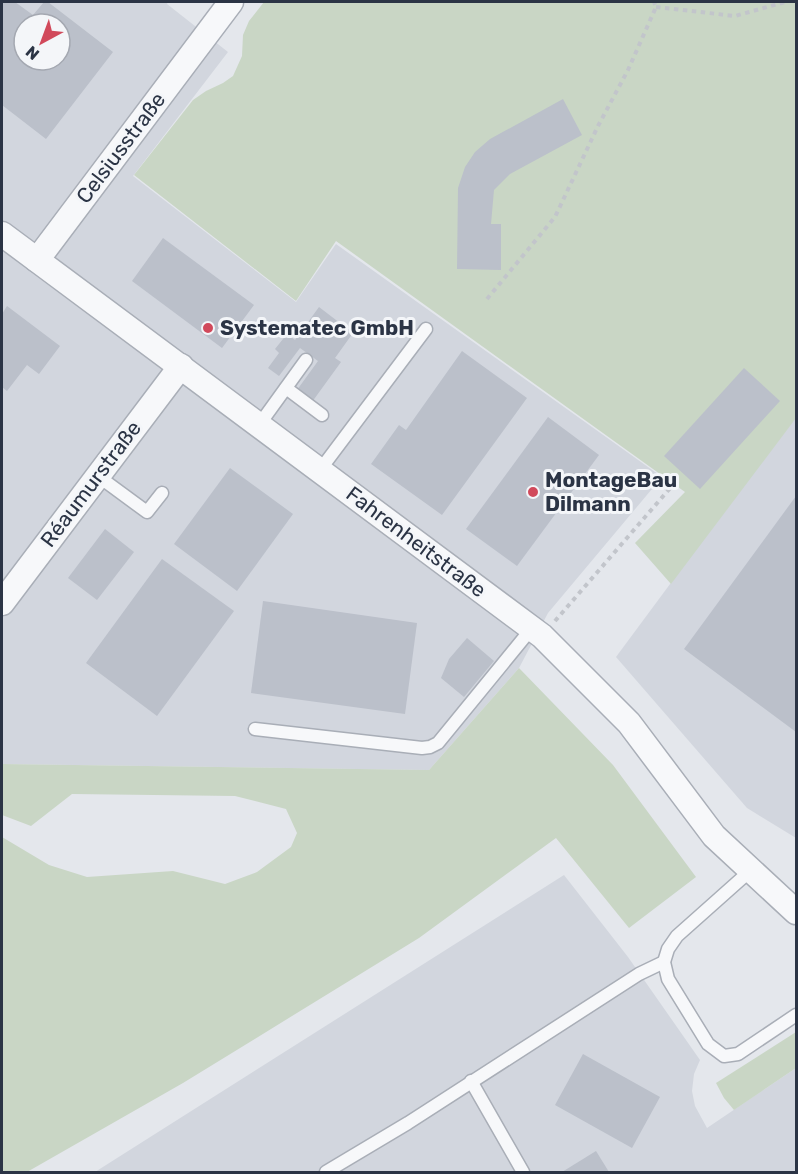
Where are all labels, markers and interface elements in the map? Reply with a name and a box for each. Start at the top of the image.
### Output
north arrow [12,12,72,72]
text: N [22,42,43,64]
street label: Celsiusstraße [71,87,170,208]
place label: Systematec GmbH [220,315,414,340]
marker: Systematec GmbH [201,321,215,335]
street label: Réaumurstraße [35,416,146,552]
place label: MontageBau Dilmann [545,467,677,516]
street label: Fahrenheitstraße [341,481,491,602]
marker: MontageBau Dilmann [526,485,540,499]

